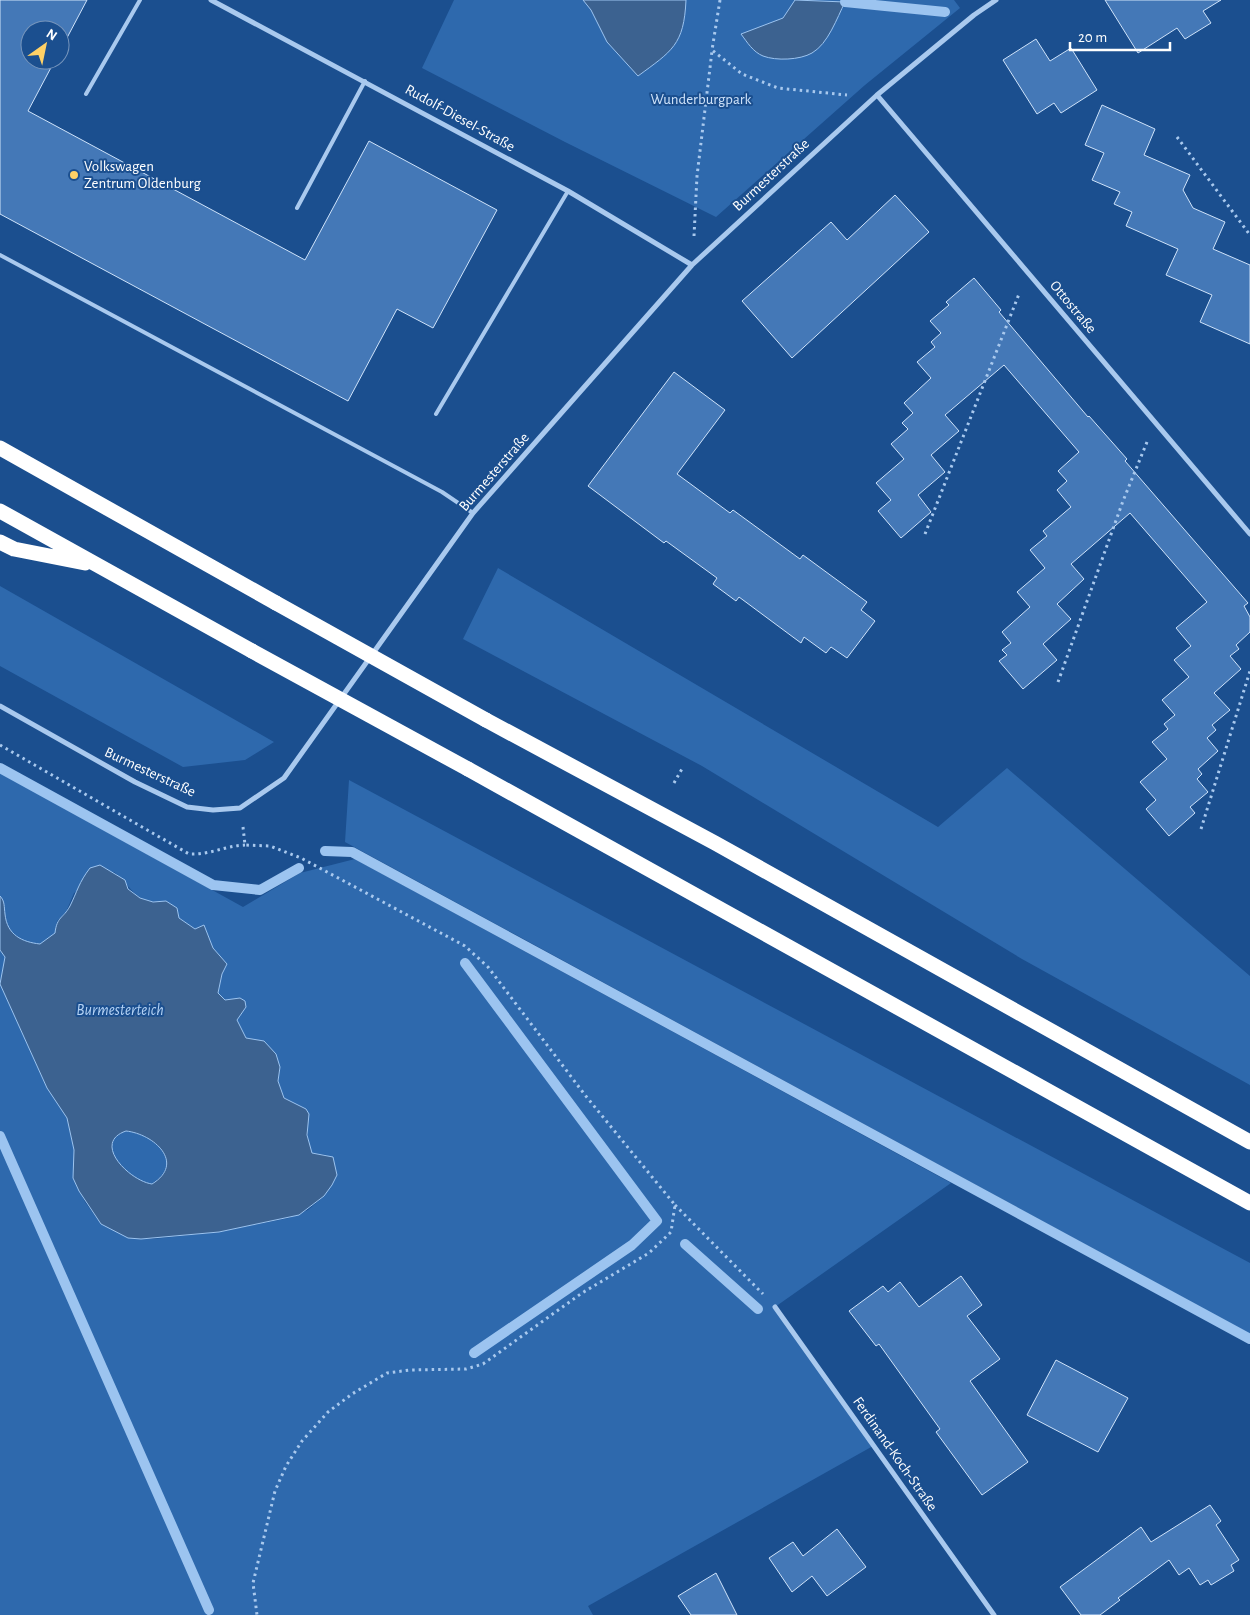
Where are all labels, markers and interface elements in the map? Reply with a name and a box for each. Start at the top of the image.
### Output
north arrow [20,20,70,70]
scale bar [1070,20,1170,52]
text: N [44,26,59,43]
text: 20 m [1078,30,1107,45]
street label: Rudolf-Diesel-Straße [403,82,517,154]
park label: Wunderburgpark [651,92,752,107]
street label: Burmesterstraße [730,136,812,214]
place label: Volkswagen Zentrum Oldenburg [84,159,201,191]
marker: Volkswagen Zentrum Oldenburg [68,169,80,181]
street label: Ottostraße [1047,278,1099,336]
street label: Burmesterstraße [456,430,532,514]
street label: Burmesterstraße [102,744,198,800]
water label: Burmesterteich [76,1002,164,1018]
street label: Ferdinand-Koch-Straße [850,1394,940,1514]

